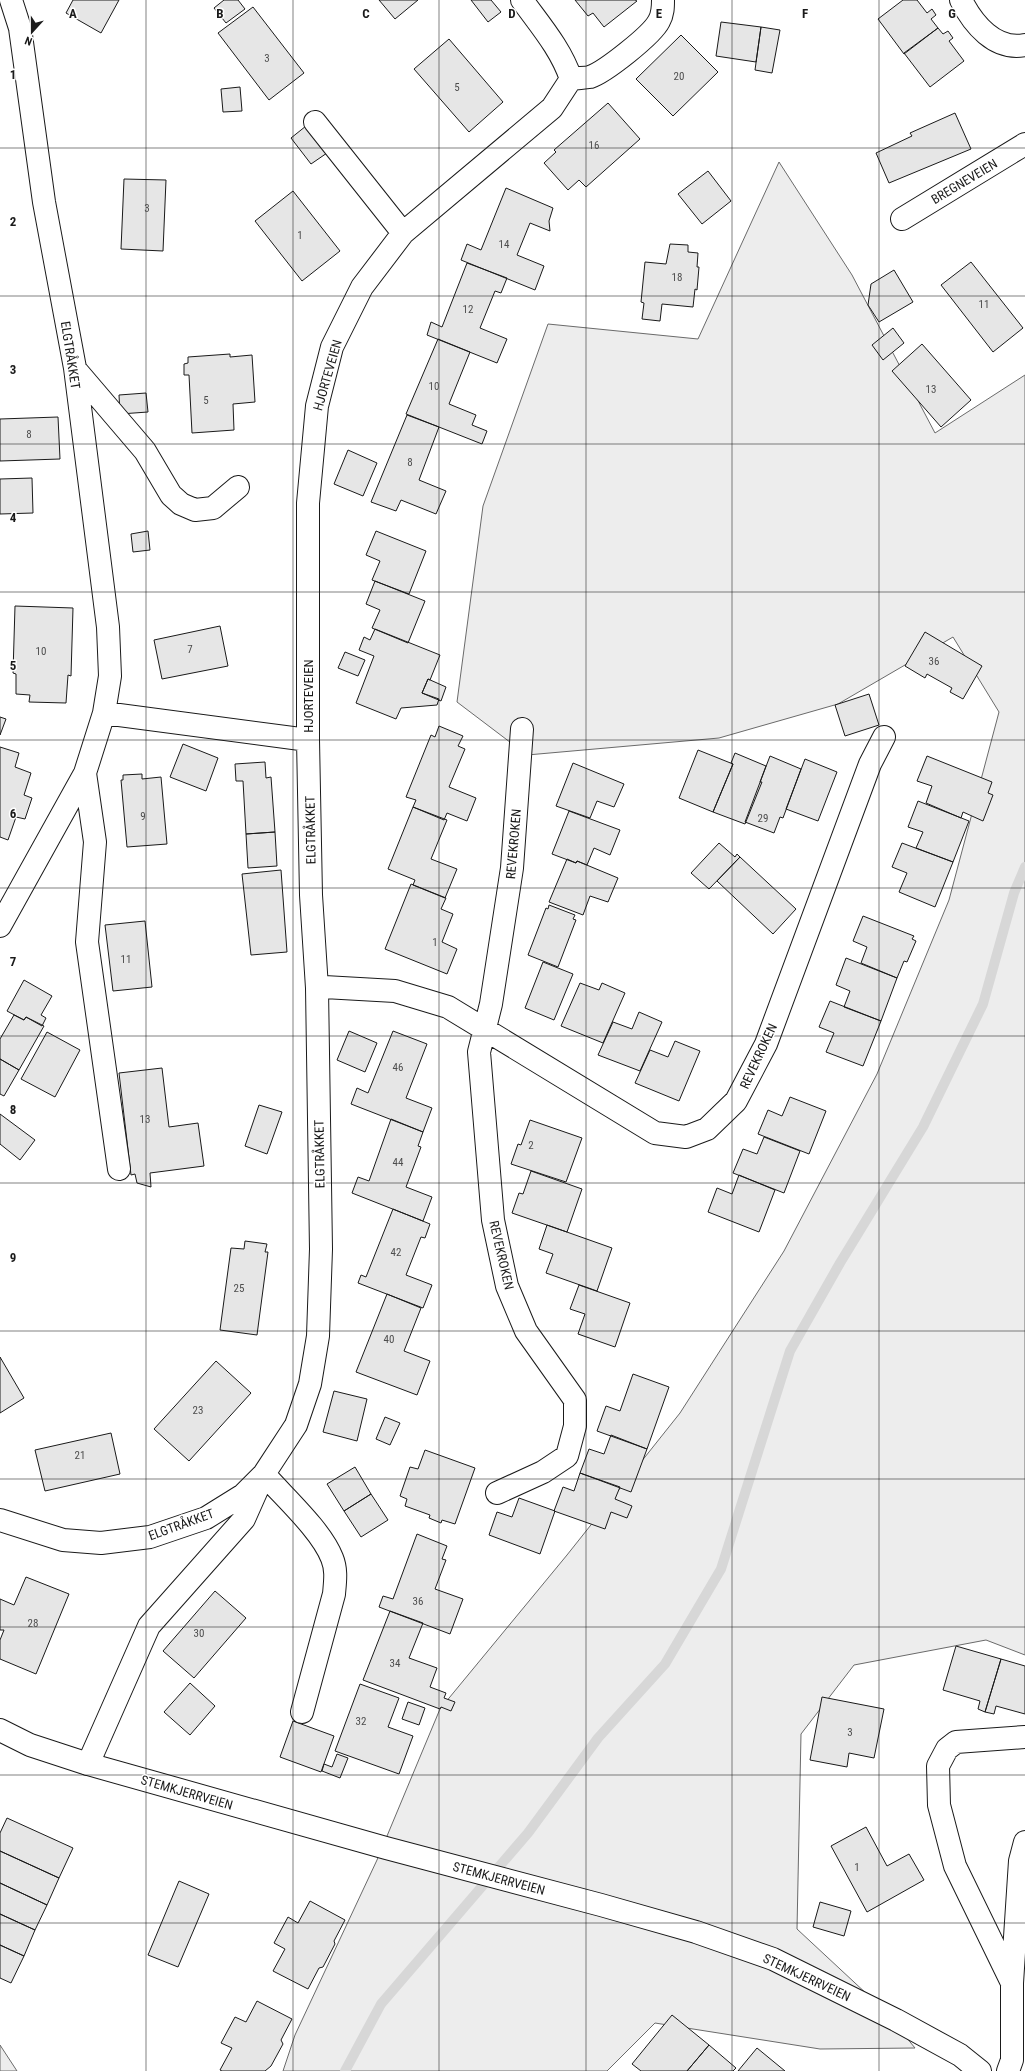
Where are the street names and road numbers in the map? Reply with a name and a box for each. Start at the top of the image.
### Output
street label: BREGNEVEIEN [929,156,1000,207]
street label: ELGTRÅKKET [58,320,84,390]
street label: HJORTEVEIEN [310,338,345,412]
street label: HJORTEVEIEN [301,659,316,733]
street label: ELGTRÅKKET [301,795,319,864]
street label: REVEKROKEN [503,808,524,880]
street label: REVEKROKEN [737,1021,780,1091]
street label: ELGTRÅKKET [310,1119,328,1188]
street label: REVEKROKEN [486,1219,517,1291]
street label: ELGTRÅKKET [146,1505,216,1543]
street label: STEMKJERRVEIEN [139,1772,235,1813]
street label: STEMKJERRVEIEN [451,1859,547,1898]
street label: STEMKJERRVEIEN [761,1951,853,2004]

